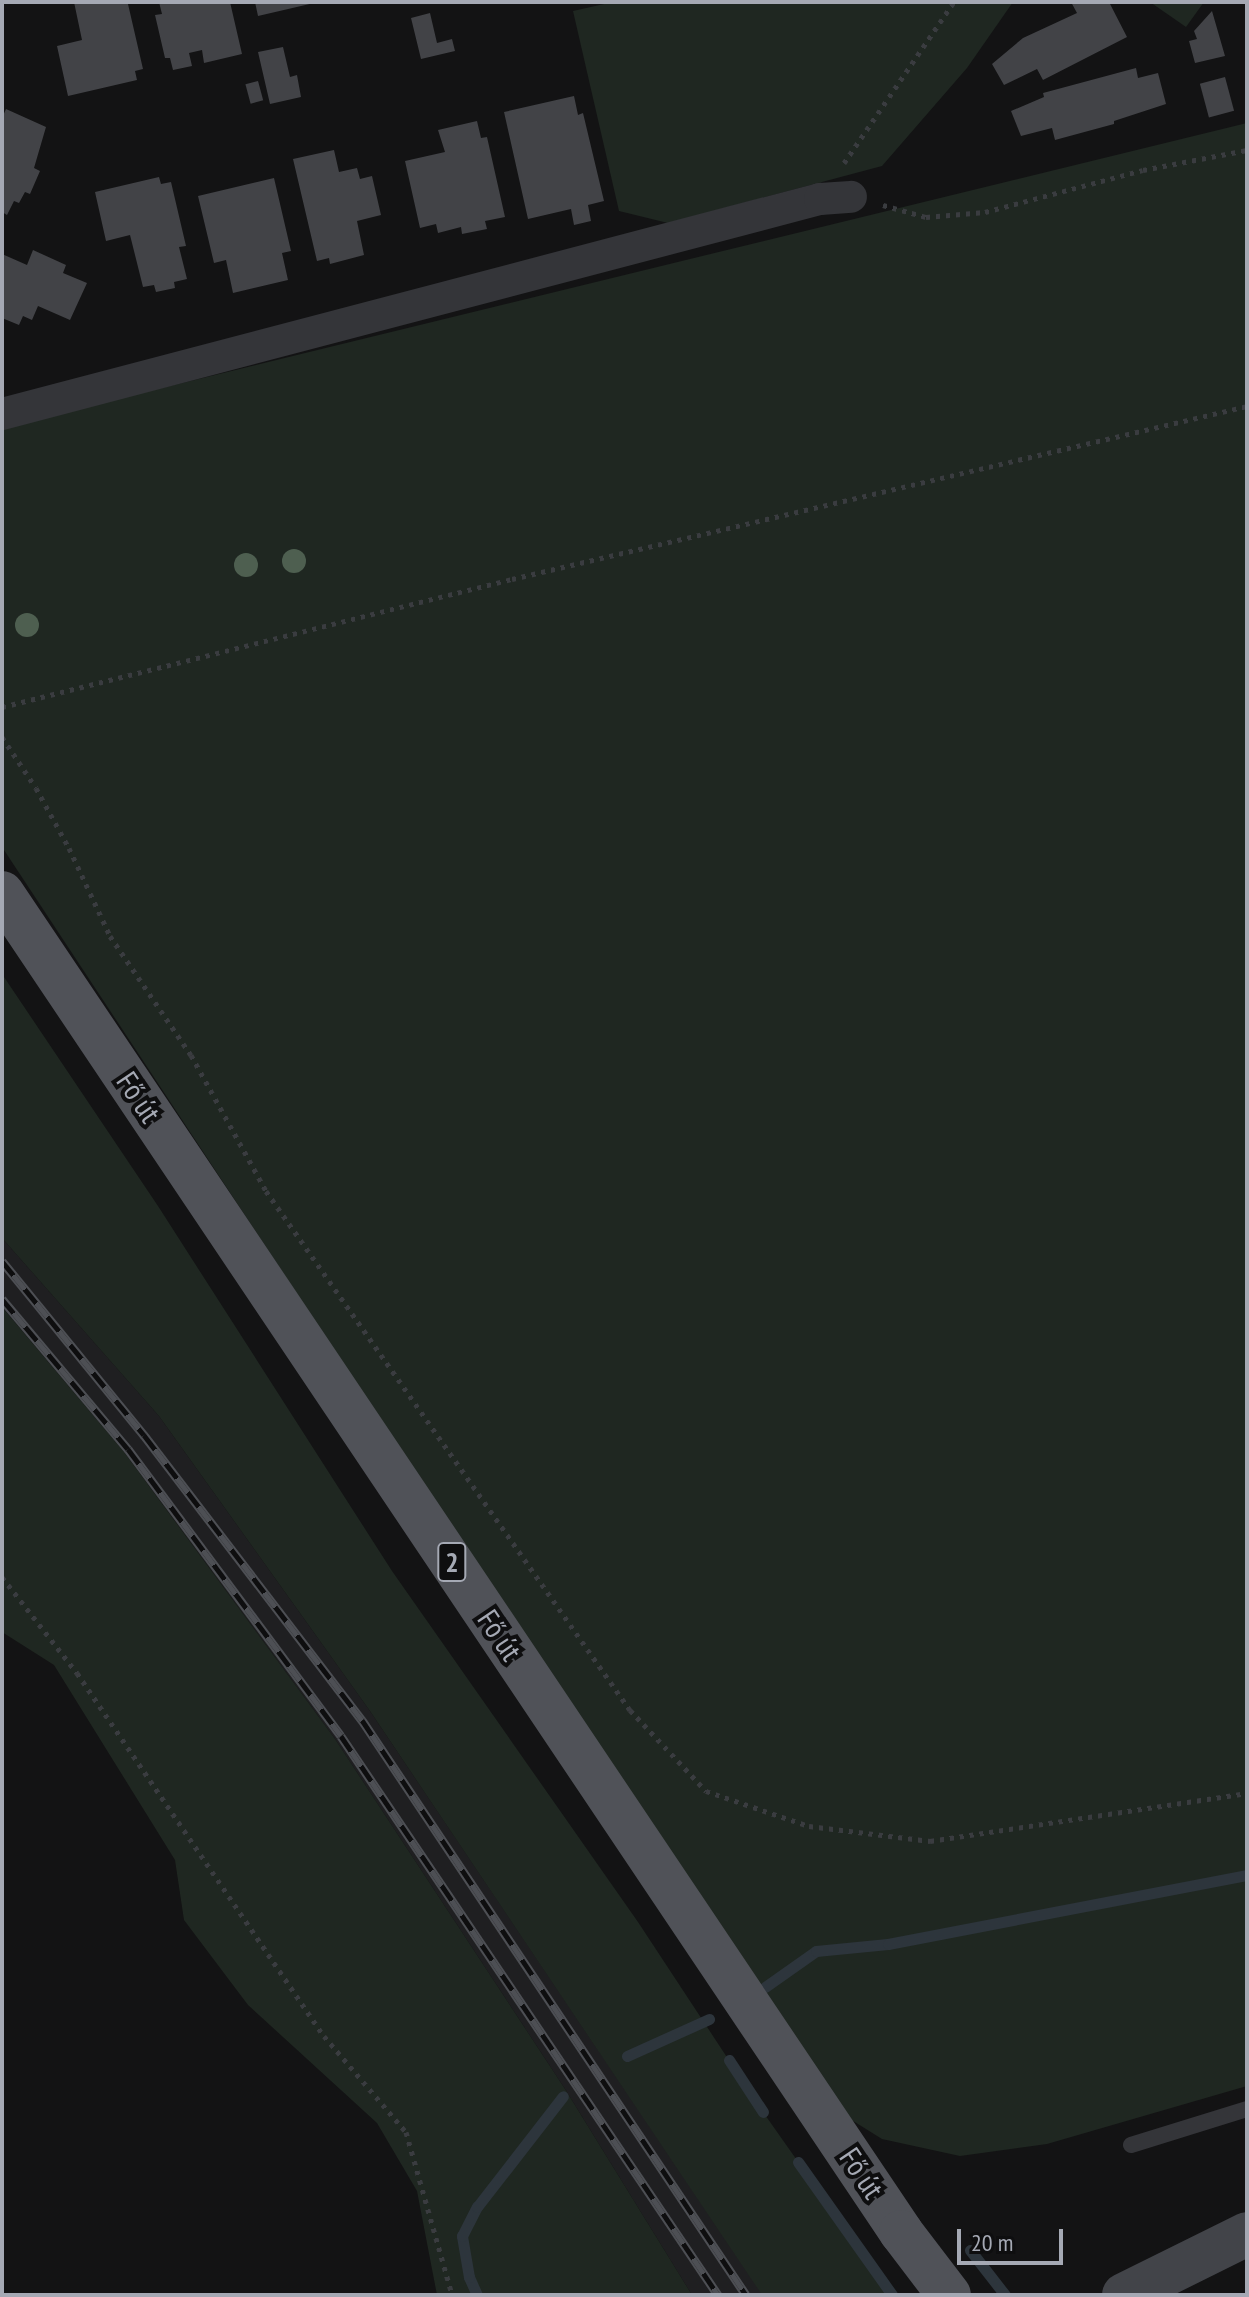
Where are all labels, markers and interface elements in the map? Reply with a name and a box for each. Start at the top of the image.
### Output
street label: Fő út [109,1065,169,1129]
road number: 2 [436,1538,468,1586]
street label: Fő út [470,1603,530,1667]
street label: Fő út [832,2141,892,2205]
scale bar [961,2213,1067,2263]
text: 20 m [971,2227,1013,2258]

